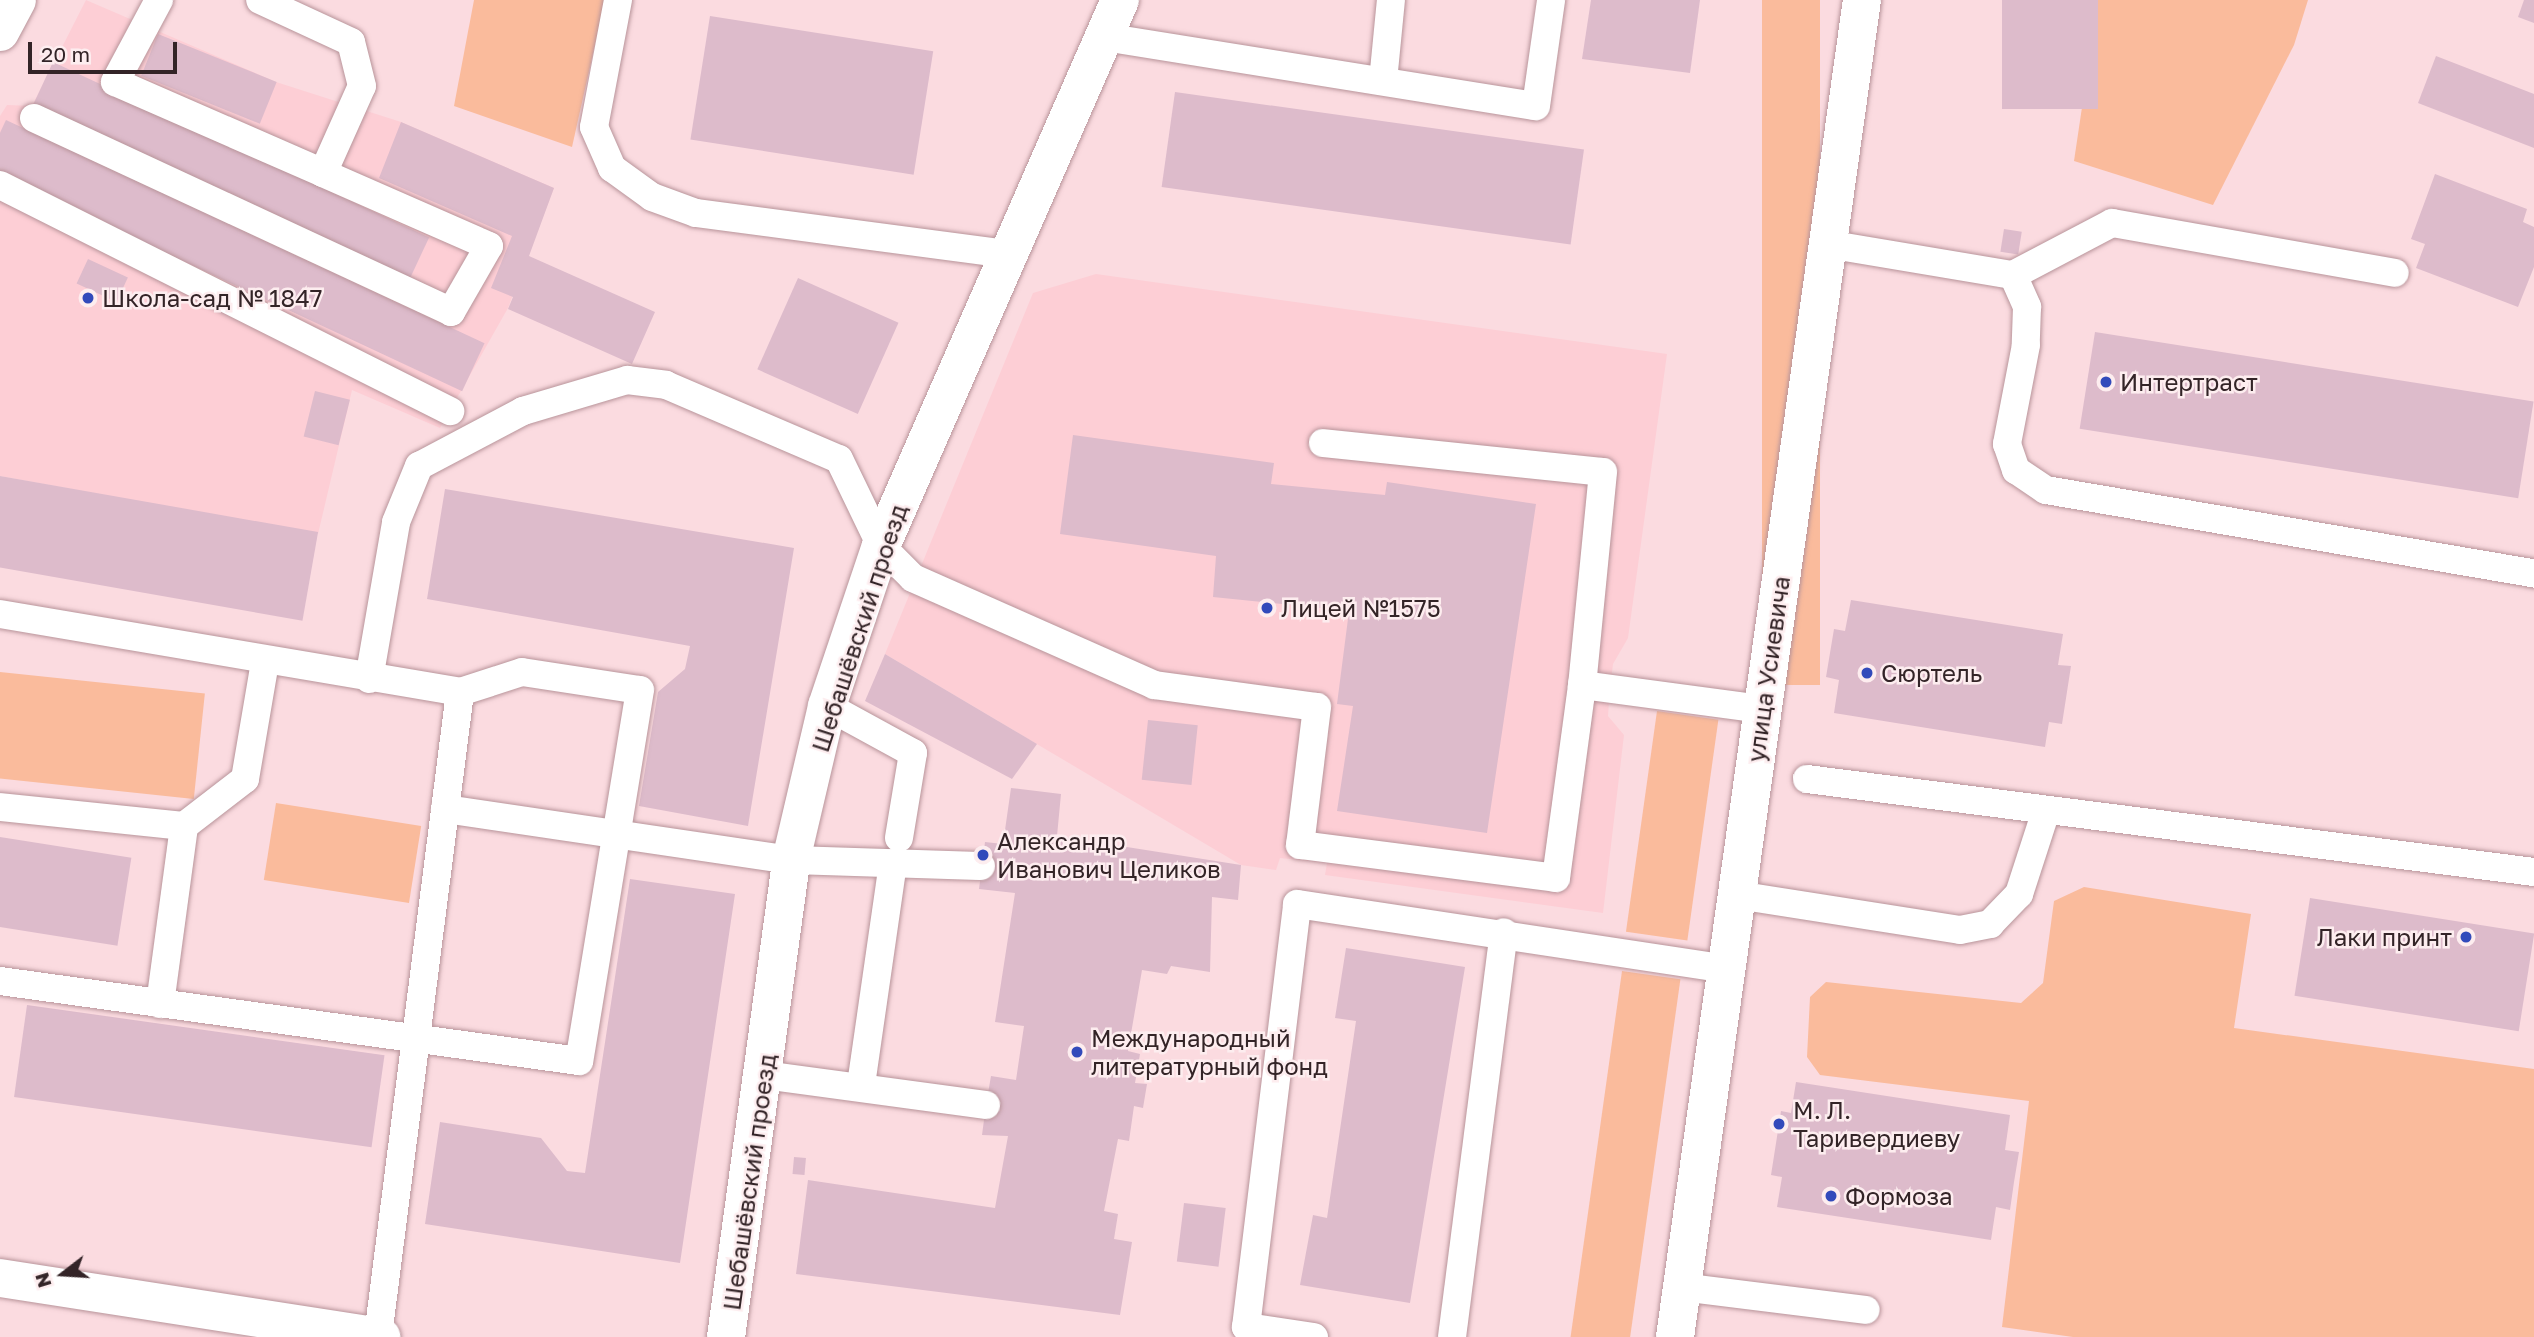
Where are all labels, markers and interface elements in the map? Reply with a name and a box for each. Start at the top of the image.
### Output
scale bar [32,28,180,72]
text: 20 m [41,41,90,67]
place label: Школа-сад № 1847 [102,284,323,312]
marker: Школа-сад № 1847 [80,290,96,306]
place label: Интертраст [2120,368,2258,396]
marker: Интертраст [2098,374,2114,390]
street label: Шебашёвский проезд [805,501,913,755]
street label: улица Усиевича [1741,574,1795,764]
place label: Лицей №1575 [1281,594,1441,622]
marker: Лицей №1575 [1259,600,1275,616]
place label: Сюртель [1881,659,1982,687]
marker: Сюртель [1859,665,1875,681]
place label: Александр Иванович Целиков [997,827,1221,883]
marker: Александр Иванович Целиков [975,847,991,863]
place label: Лаки принт [2317,923,2452,951]
marker: Лаки принт [2458,929,2474,945]
place label: Международный литературный фонд [1091,1024,1328,1080]
marker: Международный литературный фонд [1069,1044,1085,1060]
street label: Шебашёвский проезд [717,1052,781,1312]
place label: М. Л. Таривердиеву [1793,1096,1960,1152]
marker: М. Л. Таривердиеву [1771,1116,1787,1132]
place label: Формоза [1845,1182,1953,1210]
marker: Формоза [1823,1188,1839,1204]
north arrow [28,1239,98,1309]
text: N [29,1270,56,1291]

